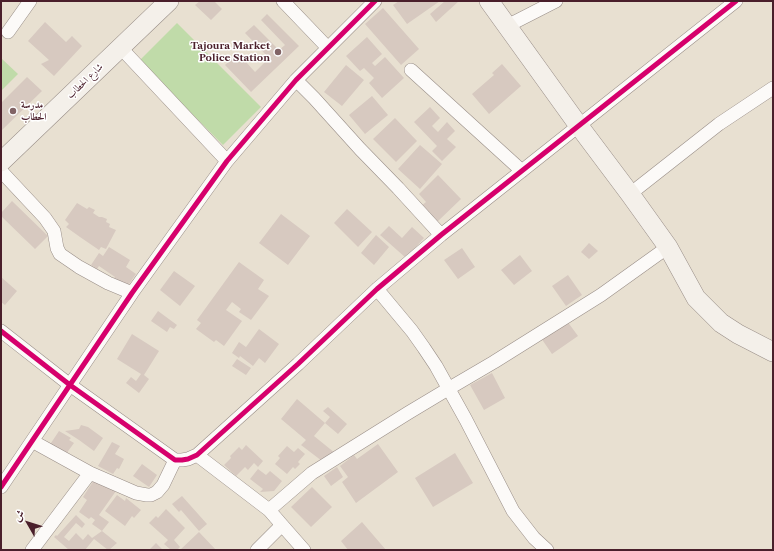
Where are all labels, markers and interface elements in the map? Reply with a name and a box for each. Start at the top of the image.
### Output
place label: Tajoura Market Police Station [190,40,270,64]
marker: Tajoura Market Police Station [273,47,283,57]
street label: شارع الحطاب [64,61,106,101]
place label: مدرسة الحطاب [21,99,47,122]
marker: مدرسة الحطاب [8,106,18,116]
north arrow [8,503,48,543]
text: ش [10,507,28,524]

